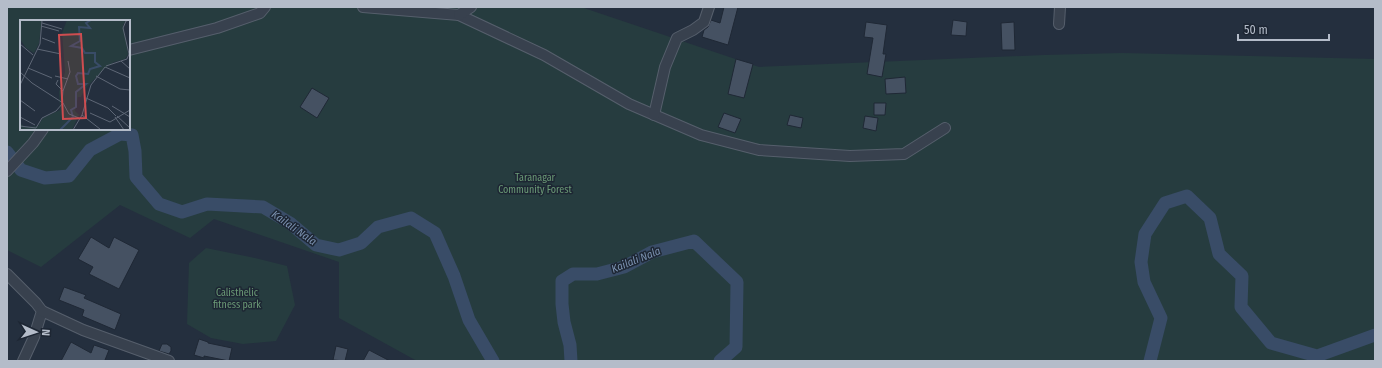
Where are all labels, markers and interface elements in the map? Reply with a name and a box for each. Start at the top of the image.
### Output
scale bar [1238,16,1329,42]
inset map [20,20,130,130]
text: 50 m [1244,23,1268,37]
park label: Taranagar Community Forest [498,172,573,196]
water label: Kailali Nala [269,208,319,248]
water label: Kailali Nala [610,244,663,276]
park label: Calisthelic fitness park [213,287,261,311]
north arrow [16,312,56,352]
text: N [39,329,52,336]

